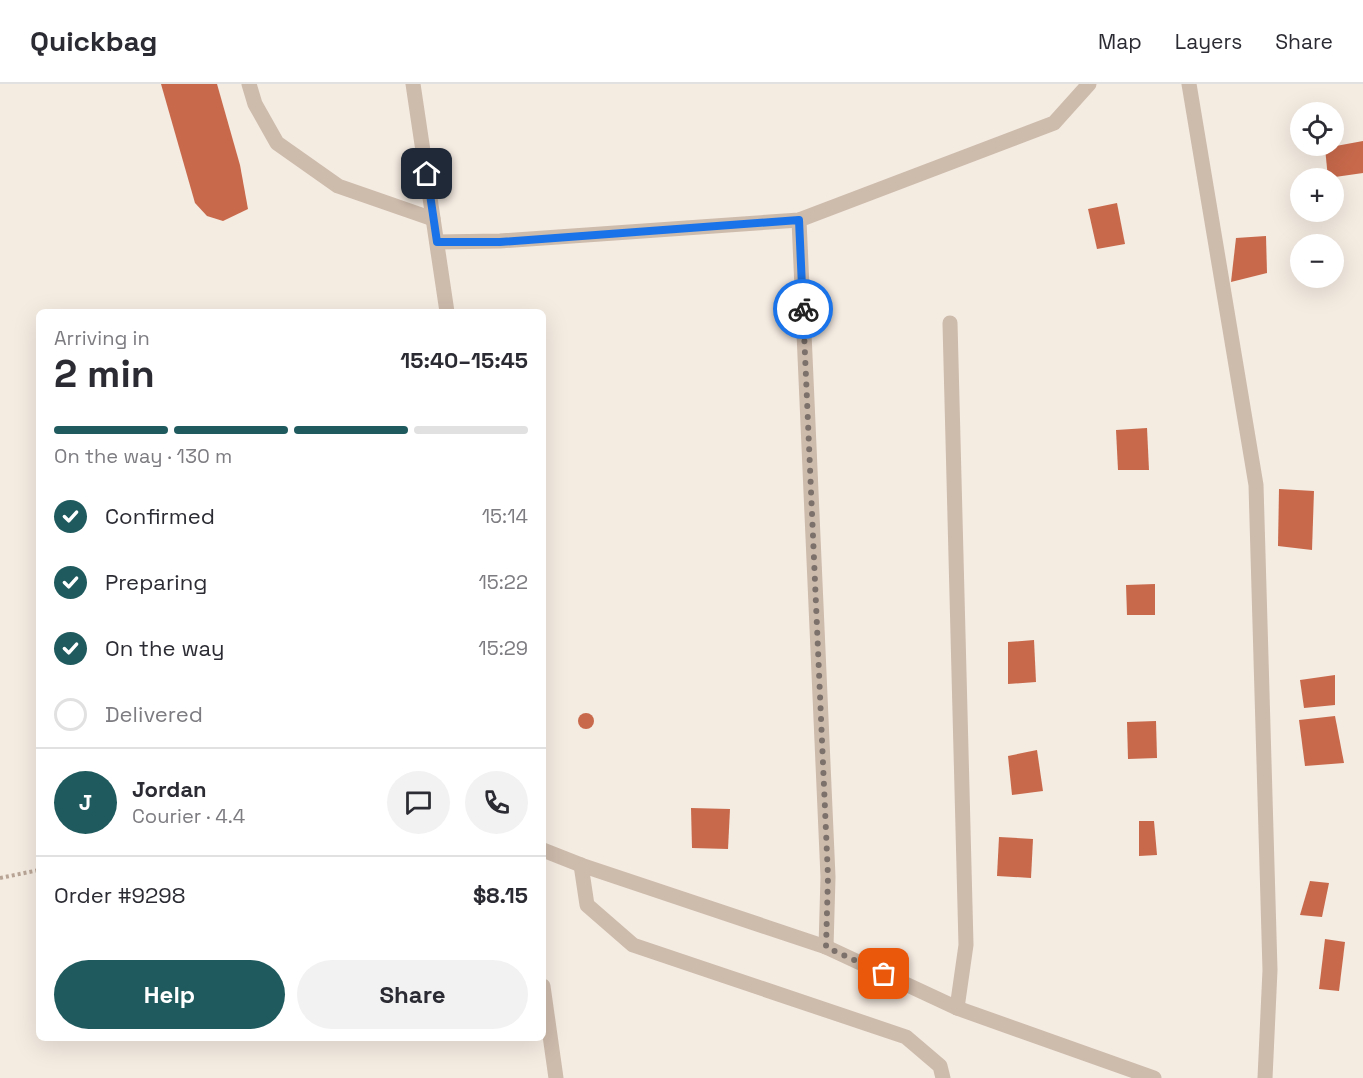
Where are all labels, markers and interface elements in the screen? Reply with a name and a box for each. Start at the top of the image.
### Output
text: Quickbag [30,23,157,59]
text: Map [1098,28,1142,55]
text: Layers [1175,28,1242,55]
text: Share [1275,28,1333,55]
map controls [1290,102,1344,288]
button: locate [1290,102,1344,156]
pin [401,148,452,199]
icon: home [410,157,443,190]
button: + [1290,168,1344,222]
button: − [1290,234,1344,288]
courier [773,279,833,339]
icon: bike [787,293,820,326]
text: Arriving in [54,325,150,351]
text: 15:40–15:45 [400,346,528,374]
text: 2 min [54,349,155,398]
text: On the way · 130 m [54,443,232,469]
icon: check [54,500,87,533]
text: Confirmed [105,502,215,530]
text: 15:14 [482,503,528,529]
icon: check [54,566,87,599]
text: Preparing [105,568,207,596]
text: 15:22 [478,569,528,595]
icon: check [54,632,87,665]
text: On the way [105,634,224,662]
text: 15:29 [478,635,528,661]
text: Delivered [105,700,203,728]
button: chat [387,771,450,834]
button: phone [465,771,528,834]
text: Jordan [132,775,207,803]
text: J [79,788,92,816]
text: Courier · 4.4 [132,803,245,829]
text: Order #9298 [54,881,185,909]
text: $8.15 [473,881,528,909]
pin [858,948,909,999]
icon: bag [867,957,900,990]
button: Help [54,960,285,1029]
button: Share [297,960,528,1029]

